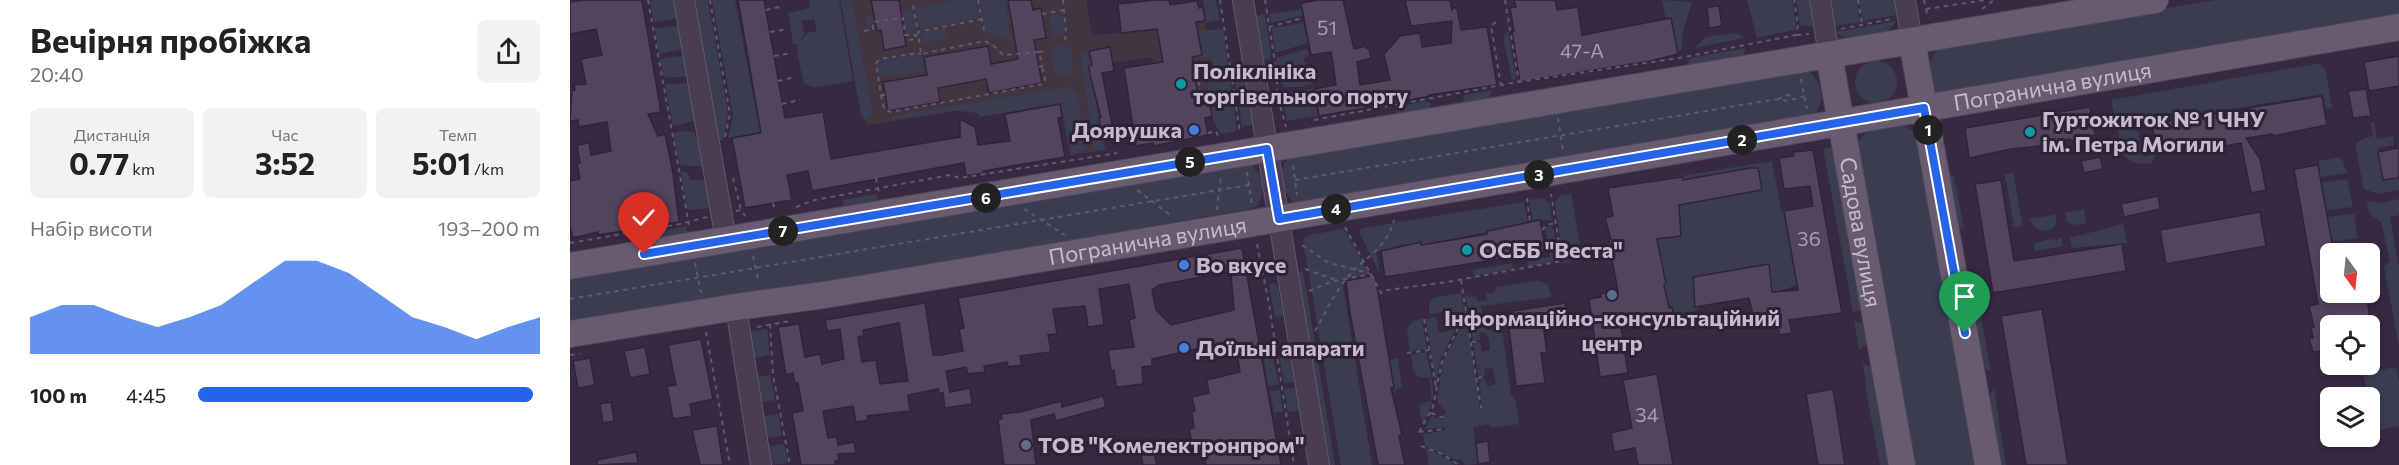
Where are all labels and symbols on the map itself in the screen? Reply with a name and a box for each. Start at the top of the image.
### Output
house number: 51 [1317,15,1337,39]
house number: 47-А [1560,38,1604,62]
street label: Погранична вулиця [1951,56,2153,116]
place label: Поліклініка торгівельного порту [1193,57,1408,109]
marker: Поліклініка торгівельного порту [1174,77,1188,91]
place label: Гуртожиток № 1 ЧНУ ім. Петра Могили [2042,105,2265,157]
pin: 1 [1913,115,1943,145]
place label: Доярушка [1072,116,1182,143]
marker: Доярушка [1187,123,1201,137]
pin: 2 [1727,125,1757,155]
marker: Гуртожиток № 1 ЧНУ ім. Петра Могили [2023,125,2037,139]
pin: 5 [1175,147,1205,177]
street label: Садова вулиця [1834,155,1888,309]
pin: 3 [1524,160,1554,190]
pin: 6 [971,183,1001,213]
pin [618,192,669,254]
pin: 4 [1321,194,1351,224]
street label: Погранична вулиця [1046,210,1249,270]
pin: 7 [768,216,798,246]
house number: 36 [1797,226,1821,250]
place label: ОСББ "Веста" [1479,236,1623,263]
marker: ОСББ "Веста" [1460,243,1474,257]
north arrow [2320,243,2380,303]
place label: Во вкусе [1196,251,1286,278]
marker: Во вкусе [1177,258,1191,272]
pin [1939,271,1990,333]
marker: Інформаційно-консультаційний центр [1605,288,1619,302]
place label: Інформаційно-консультаційний центр [1444,304,1780,356]
place label: Доїльні апарати [1196,334,1365,361]
marker: Доїльні апарати [1177,341,1191,355]
house number: 34 [1635,402,1659,426]
place label: ТОВ "Комелектронпром" [1038,431,1304,458]
marker: ТОВ "Комелектронпром" [1019,438,1033,452]

